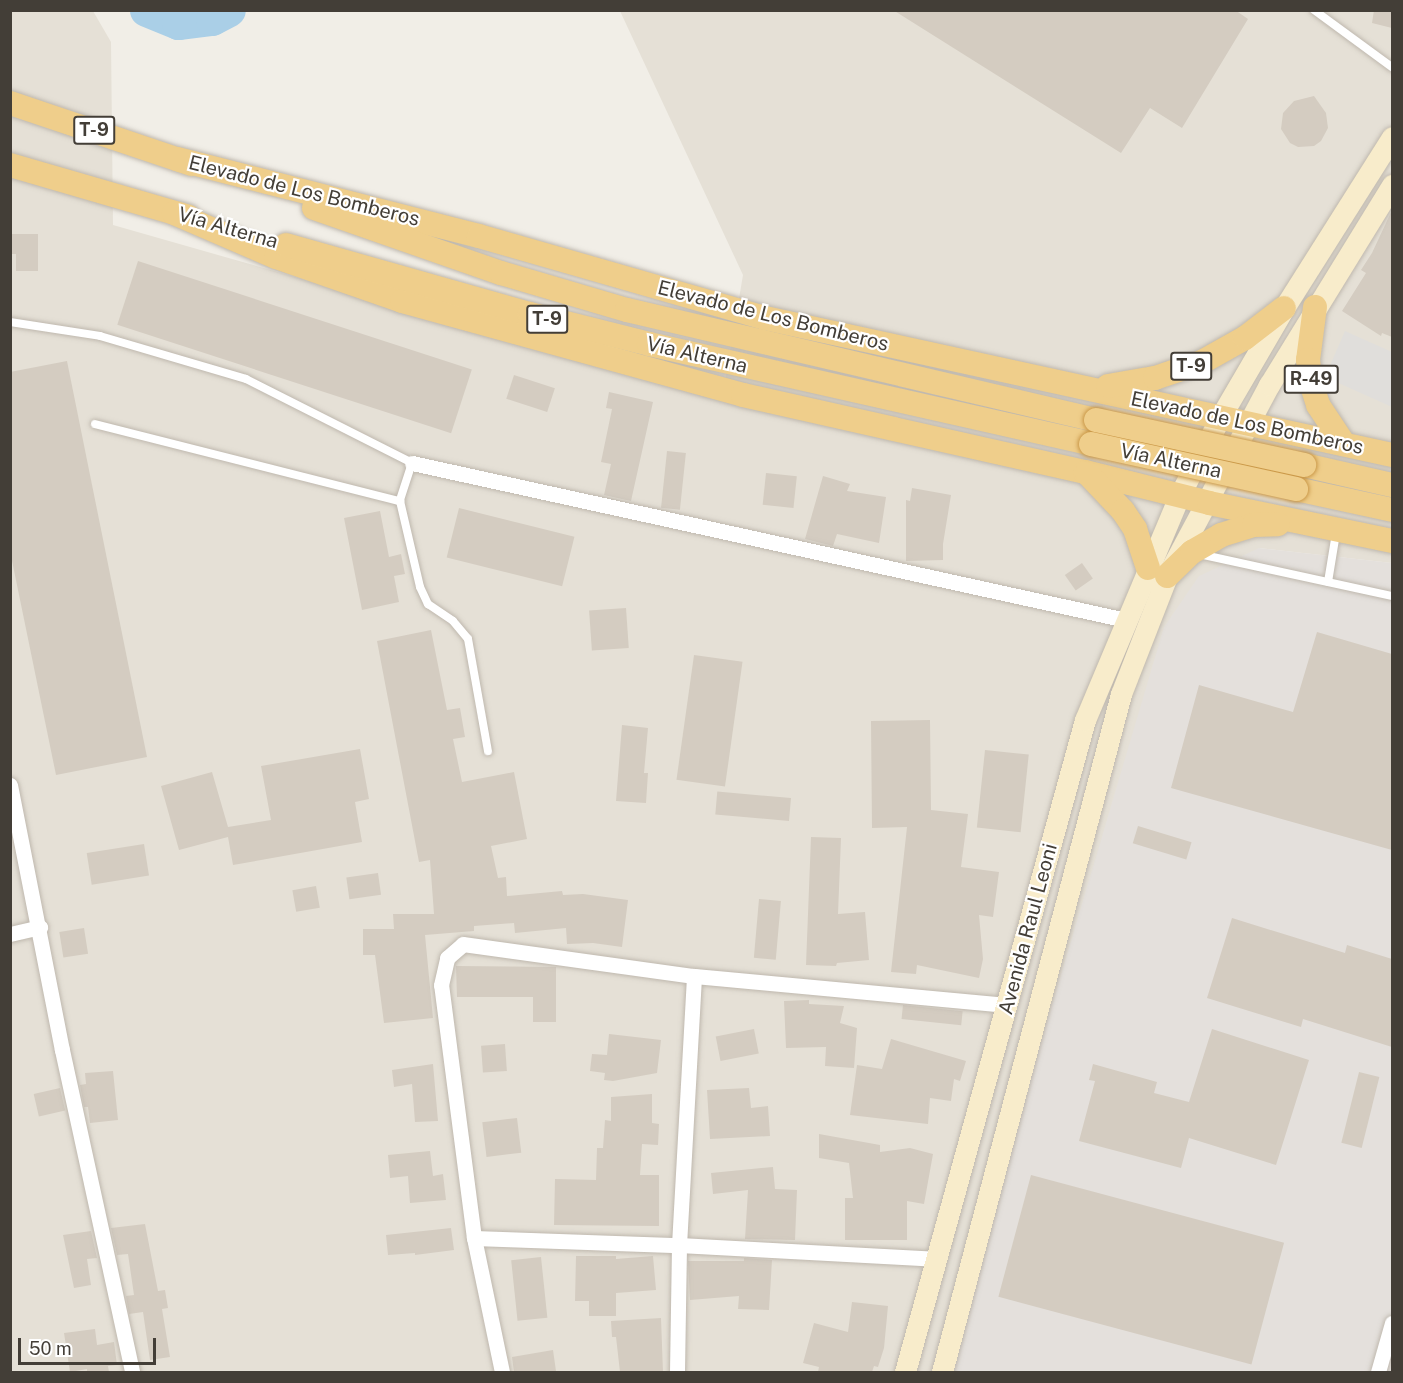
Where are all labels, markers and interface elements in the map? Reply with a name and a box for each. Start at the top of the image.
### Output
road number: T-9 [73,115,115,145]
street label: Elevado de Los Bomberos [186,151,422,231]
street label: Vía Alterna [175,202,281,254]
street label: Elevado de Los Bomberos [655,276,891,356]
road number: T-9 [526,304,568,334]
street label: Vía Alterna [644,332,750,378]
road number: T-9 [1170,351,1212,381]
road number: R-49 [1282,364,1340,394]
street label: Elevado de Los Bomberos [1128,387,1366,459]
street label: Vía Alterna [1118,439,1224,483]
street label: Avenida Raul Leoni [994,841,1062,1017]
scale bar [21,1326,159,1364]
text: 50 m [29,1338,72,1359]

